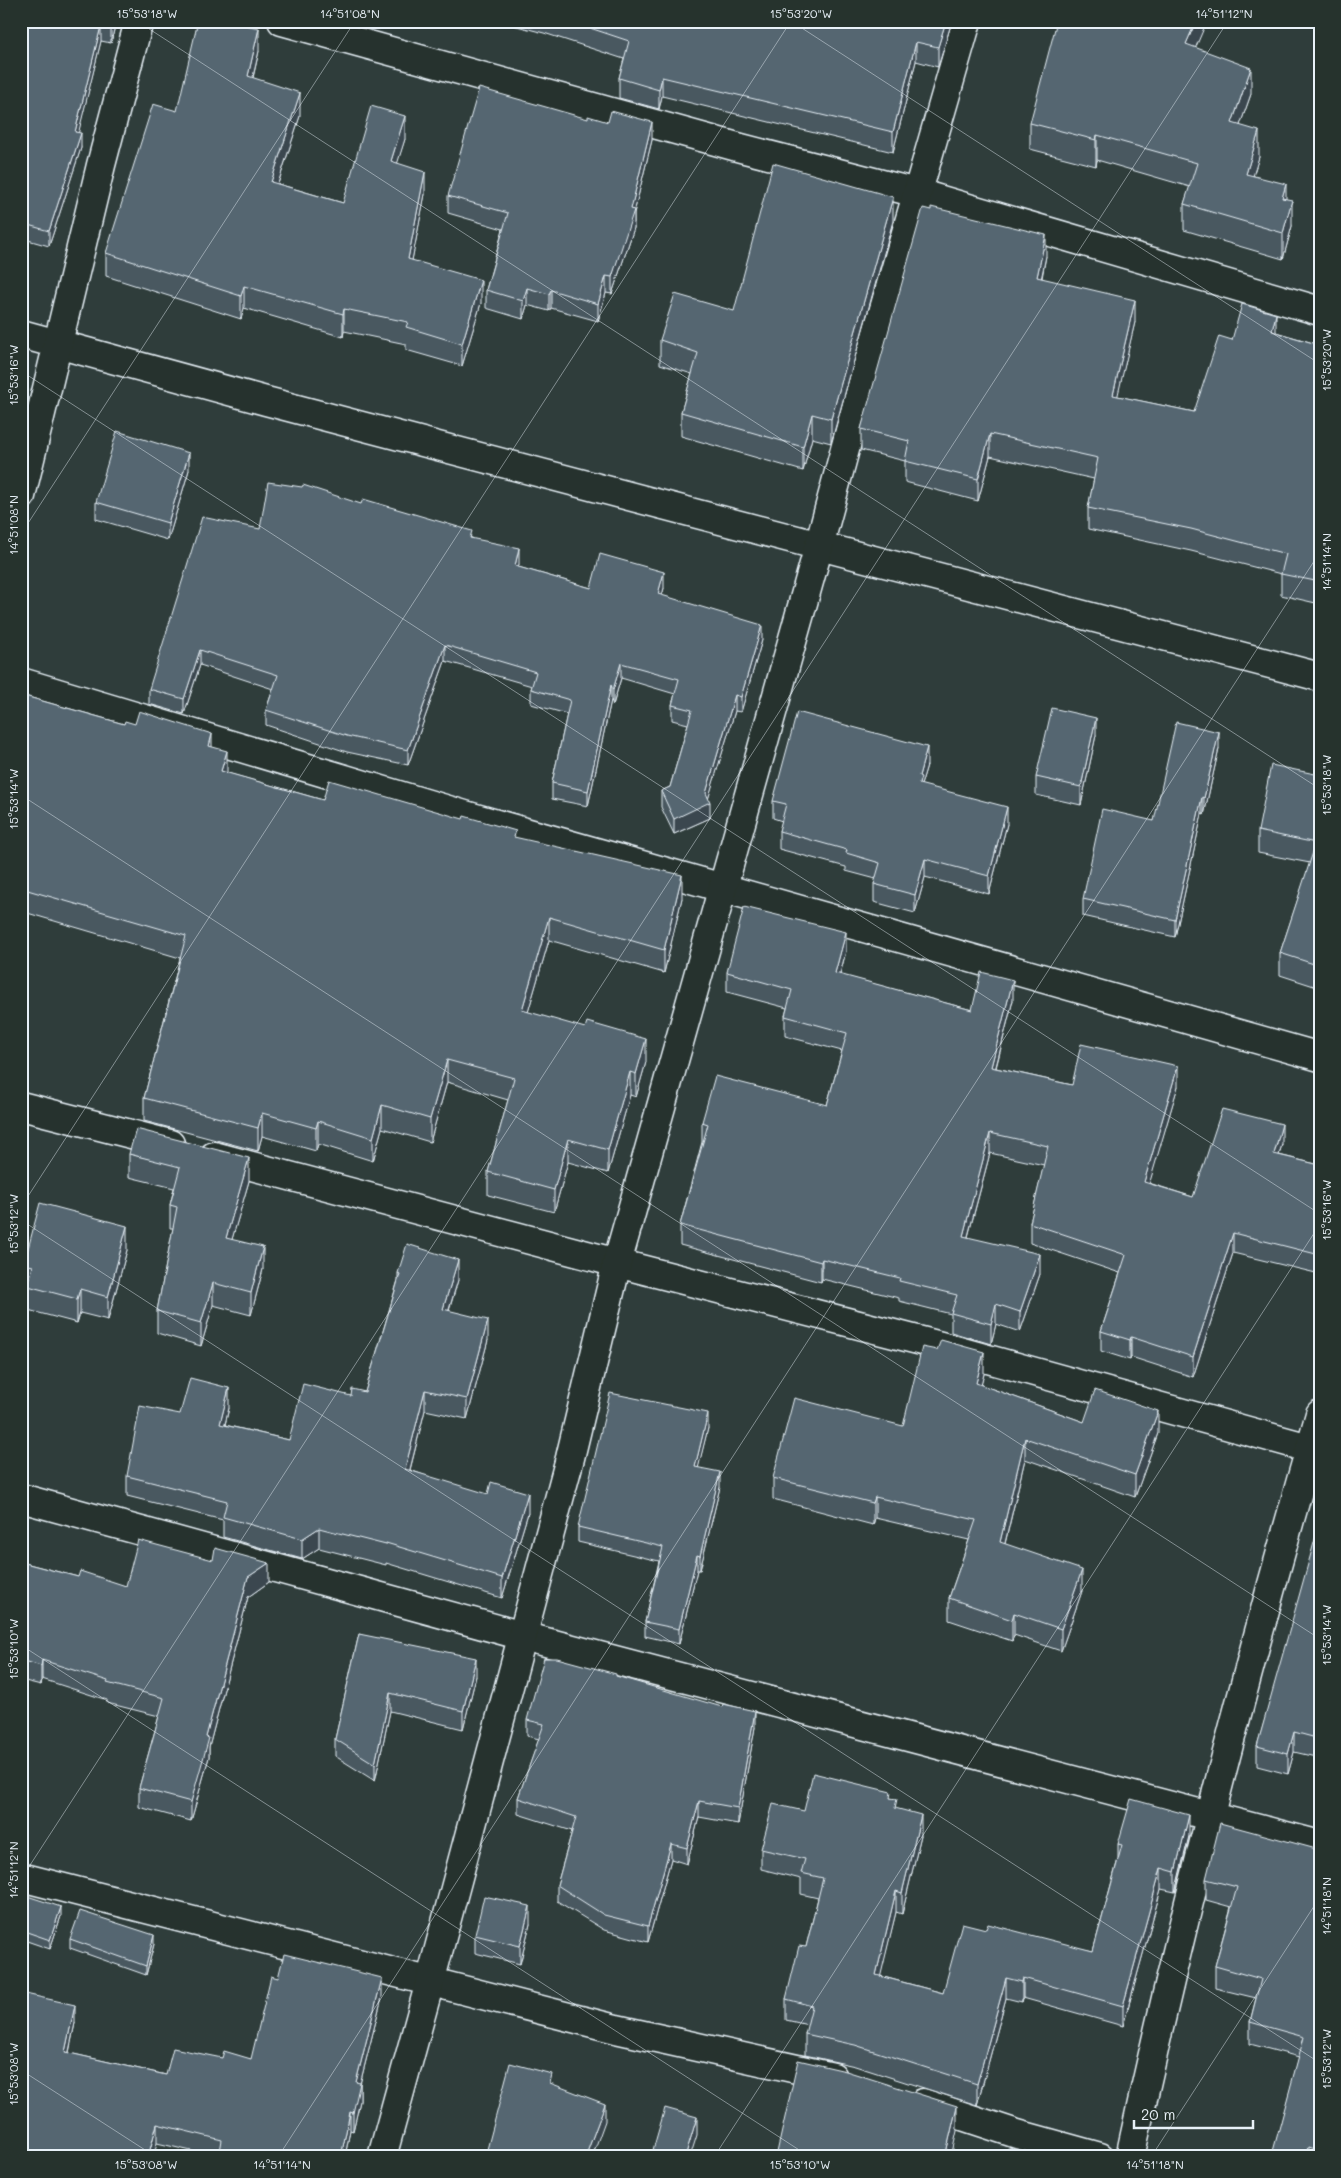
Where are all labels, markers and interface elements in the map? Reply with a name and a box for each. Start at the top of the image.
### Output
text: 15°53'18"W [116,5,178,21]
text: 14°51'08"N [320,5,380,21]
text: 15°53'20"W [770,5,832,21]
text: 14°51'12"N [1195,5,1253,21]
text: 15°53'20"W [1318,329,1334,391]
text: 15°53'16"W [5,344,21,406]
text: 14°51'08"N [5,495,21,555]
text: 14°51'14"N [1318,533,1334,591]
text: 15°53'18"W [1318,754,1334,816]
text: 15°53'14"W [5,769,21,829]
text: 15°53'16"W [1318,1179,1334,1241]
text: 15°53'12"W [5,1194,21,1254]
text: 15°53'14"W [1318,1605,1334,1665]
text: 15°53'10"W [5,1618,21,1680]
text: 14°51'12"N [5,1841,21,1899]
text: 14°51'18"N [1318,1877,1334,1935]
text: 15°53'12"W [1318,2029,1334,2089]
text: 15°53'08"W [5,2042,21,2106]
scale bar [1134,2098,1252,2130]
text: 20 m [1141,2104,1175,2124]
text: 15°53'08"W [114,2156,178,2172]
text: 14°51'14"N [253,2156,311,2172]
text: 15°53'10"W [769,2156,831,2172]
text: 14°51'18"N [1126,2156,1184,2172]

